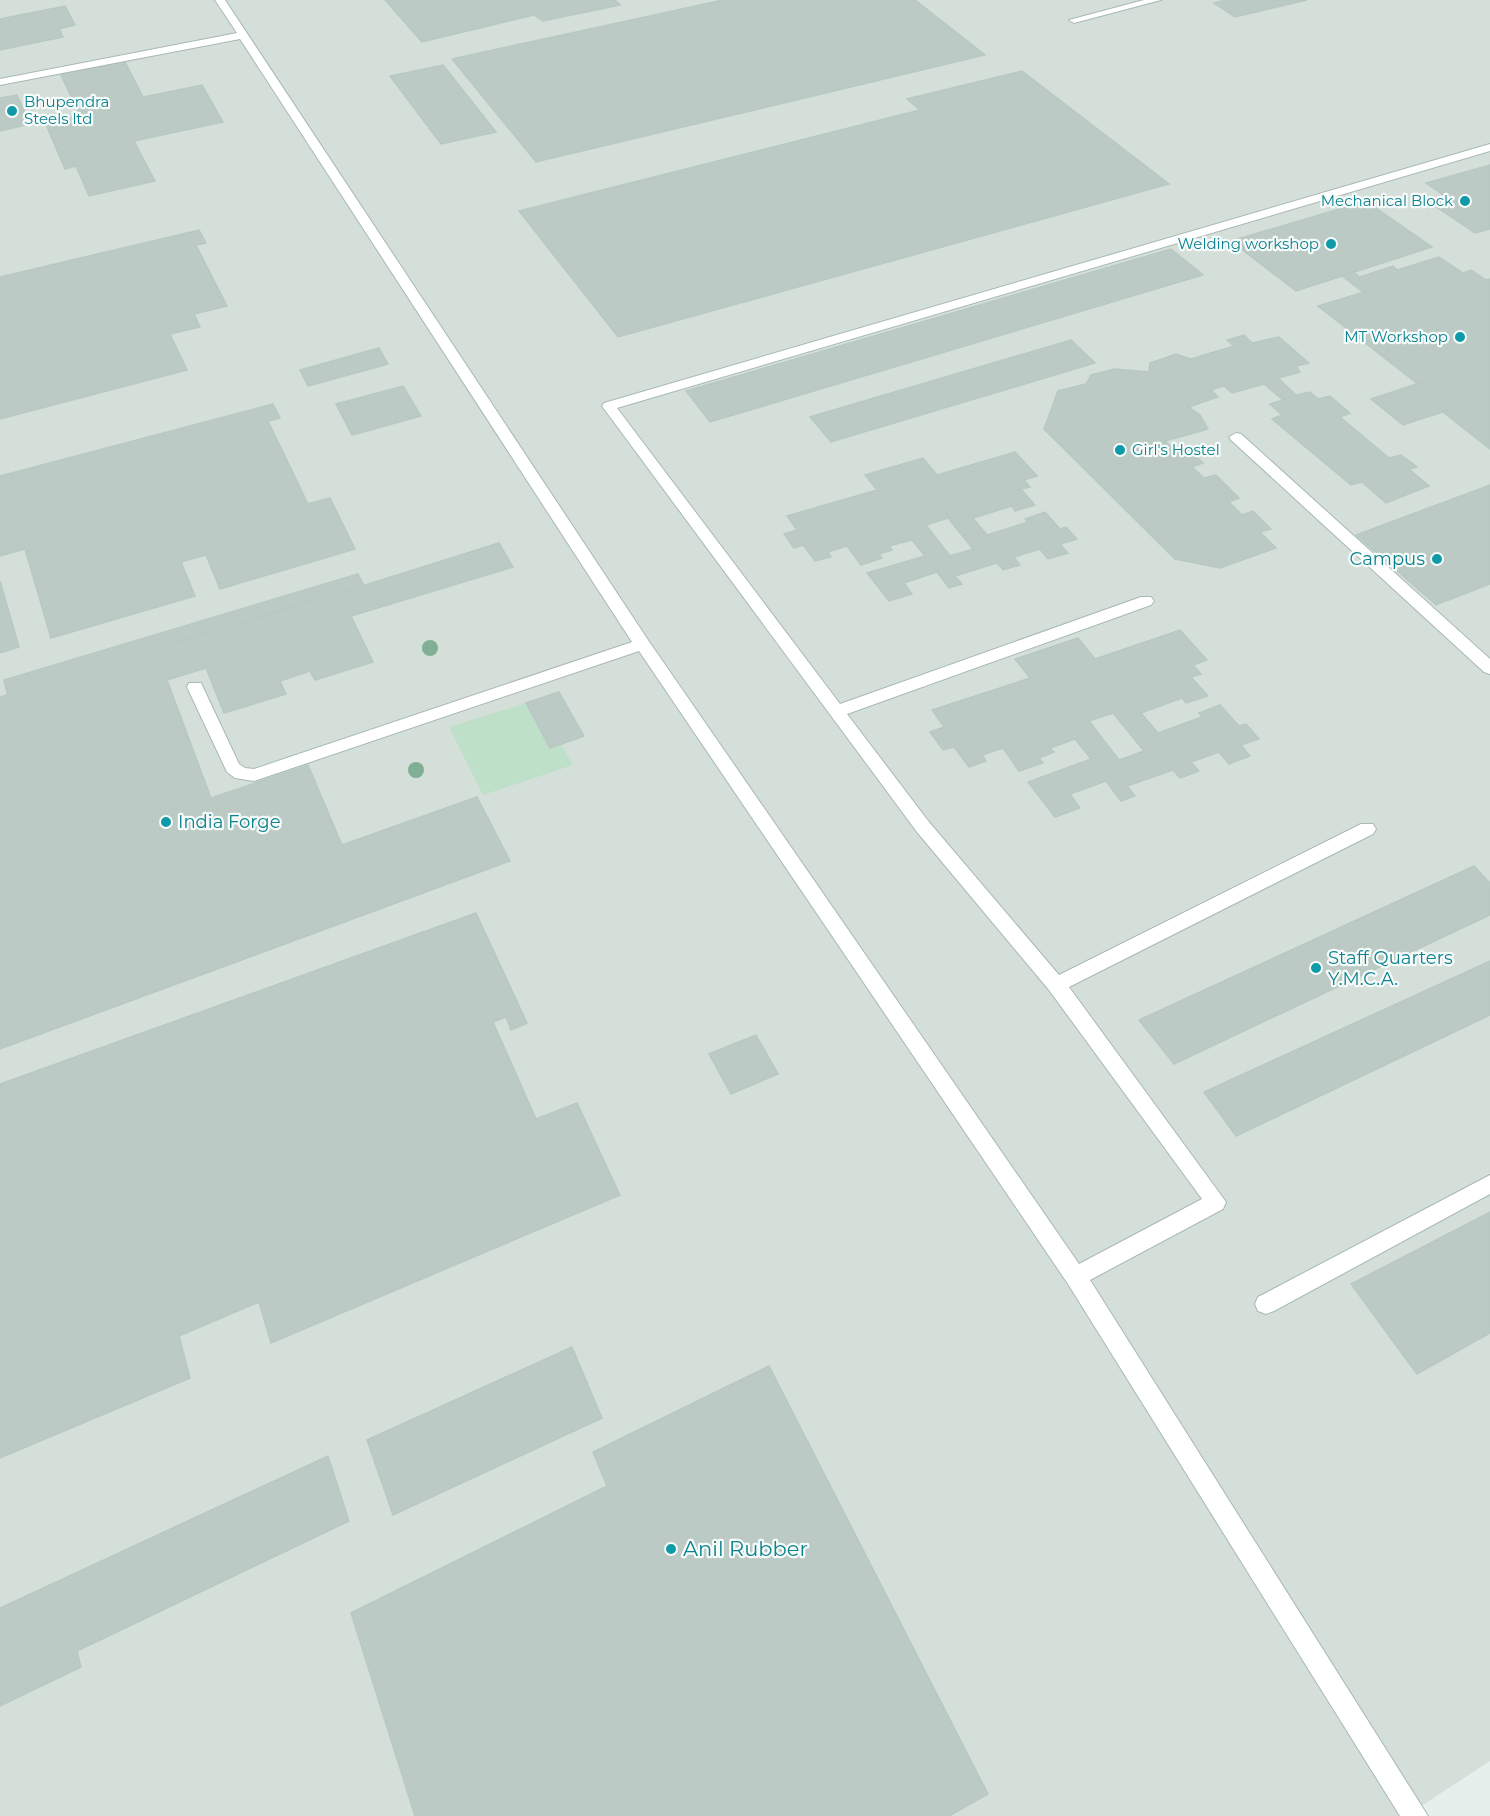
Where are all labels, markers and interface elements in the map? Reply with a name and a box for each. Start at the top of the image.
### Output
place label: Bhupendra Steels ltd [24,92,109,128]
marker: Bhupendra Steels ltd [5,104,19,118]
place label: Mechanical Block [1321,191,1453,210]
marker: Mechanical Block [1458,194,1472,208]
place label: Welding workshop [1177,234,1319,253]
marker: Welding workshop [1324,237,1338,251]
place label: MT Workshop [1344,327,1448,346]
marker: MT Workshop [1453,330,1467,344]
place label: Girl's Hostel [1132,440,1220,459]
marker: Girl's Hostel [1113,443,1127,457]
place label: Campus [1350,548,1425,570]
marker: Campus [1430,552,1444,566]
place label: India Forge [178,811,281,833]
marker: India Forge [159,815,173,829]
place label: Staff Quarters Y.M.C.A. [1328,947,1453,990]
marker: Staff Quarters Y.M.C.A. [1309,961,1323,975]
place label: Anil Rubber [683,1536,808,1561]
marker: Anil Rubber [664,1542,678,1556]

